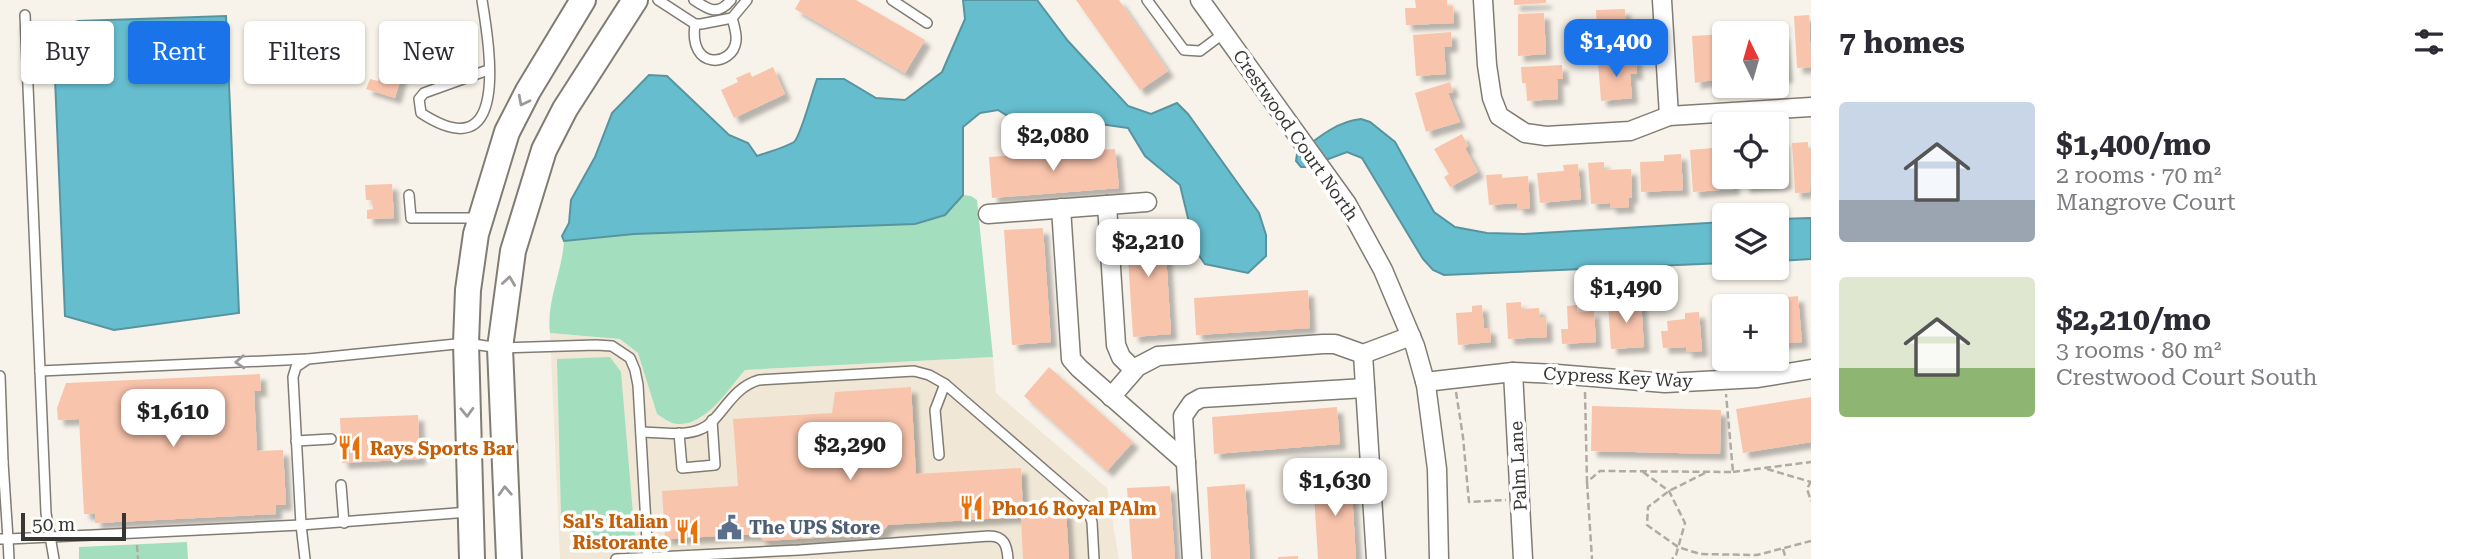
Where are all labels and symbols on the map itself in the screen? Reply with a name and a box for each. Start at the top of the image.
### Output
pin: $1,400 [1559,20,1673,79]
north arrow [1712,21,1788,98]
street label: Crestwood Court North [1229,46,1363,225]
one-way arrow [518,93,532,106]
pin: $2,080 [996,114,1110,173]
pin: $2,210 [1091,219,1205,279]
pin: $1,490 [1569,266,1683,325]
one-way arrow [501,275,516,286]
one-way arrow [234,355,245,370]
street label: Cypress Key Way [1543,363,1694,391]
pin: $1,610 [116,390,230,449]
one-way arrow [459,407,475,417]
street label: Palm Lane [1505,420,1531,511]
pin: $2,290 [793,422,907,482]
restaurant icon: Rays Sports Bar [336,434,364,462]
place label: Rays Sports Bar [370,438,515,459]
pin: $1,630 [1278,458,1392,518]
one-way arrow [498,485,513,496]
restaurant icon: Pho16 Royal PAlm [958,494,986,522]
place label: Pho16 Royal PAlm [992,498,1157,519]
scale bar [21,510,126,542]
place label: Sal's Italian Ristorante [563,511,668,553]
public building icon: The UPS Store [715,513,743,541]
restaurant icon: Sal's Italian Ristorante [674,517,702,545]
place label: The UPS Store [749,517,881,538]

